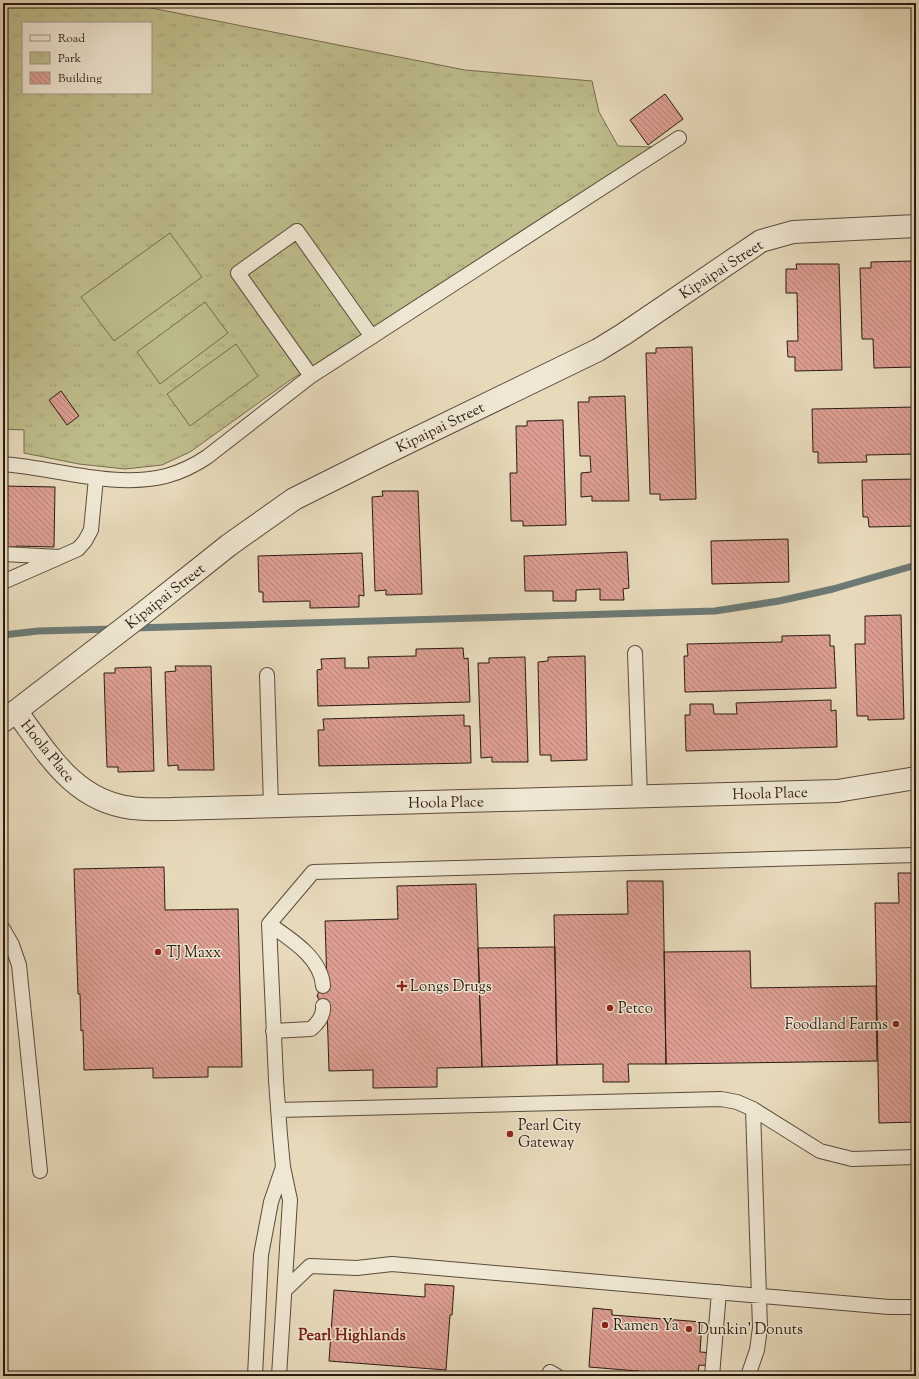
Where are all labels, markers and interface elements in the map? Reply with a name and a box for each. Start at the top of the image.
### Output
legend [22,22,152,94]
text: Road [58,30,85,48]
text: Park [58,50,81,68]
text: Building [58,70,102,88]
street label: Kipaipai Street [676,235,768,305]
street label: Kipaipai Street [393,398,488,459]
street label: Kipaipai Street [122,559,210,635]
street label: Hoola Place [15,716,79,788]
street label: Hoola Place [732,783,808,806]
street label: Hoola Place [408,792,484,815]
place label: TJ Maxx [166,943,221,964]
marker: TJ Maxx [153,947,163,957]
place label: Longs Drugs [410,977,492,998]
marker: Longs Drugs [397,981,407,991]
place label: Petco [618,999,653,1020]
marker: Petco [605,1003,615,1013]
place label: Foodland Farms [785,1015,888,1036]
marker: Foodland Farms [891,1019,901,1029]
place label: Pearl City Gateway [518,1116,582,1154]
marker: Pearl City Gateway [505,1129,515,1139]
place label: Ramen Ya [613,1316,679,1337]
marker: Ramen Ya [600,1320,610,1330]
place label: Dunkin' Donuts [697,1320,803,1341]
marker: Dunkin' Donuts [684,1324,694,1334]
district label: Pearl Highlands [298,1325,406,1348]

